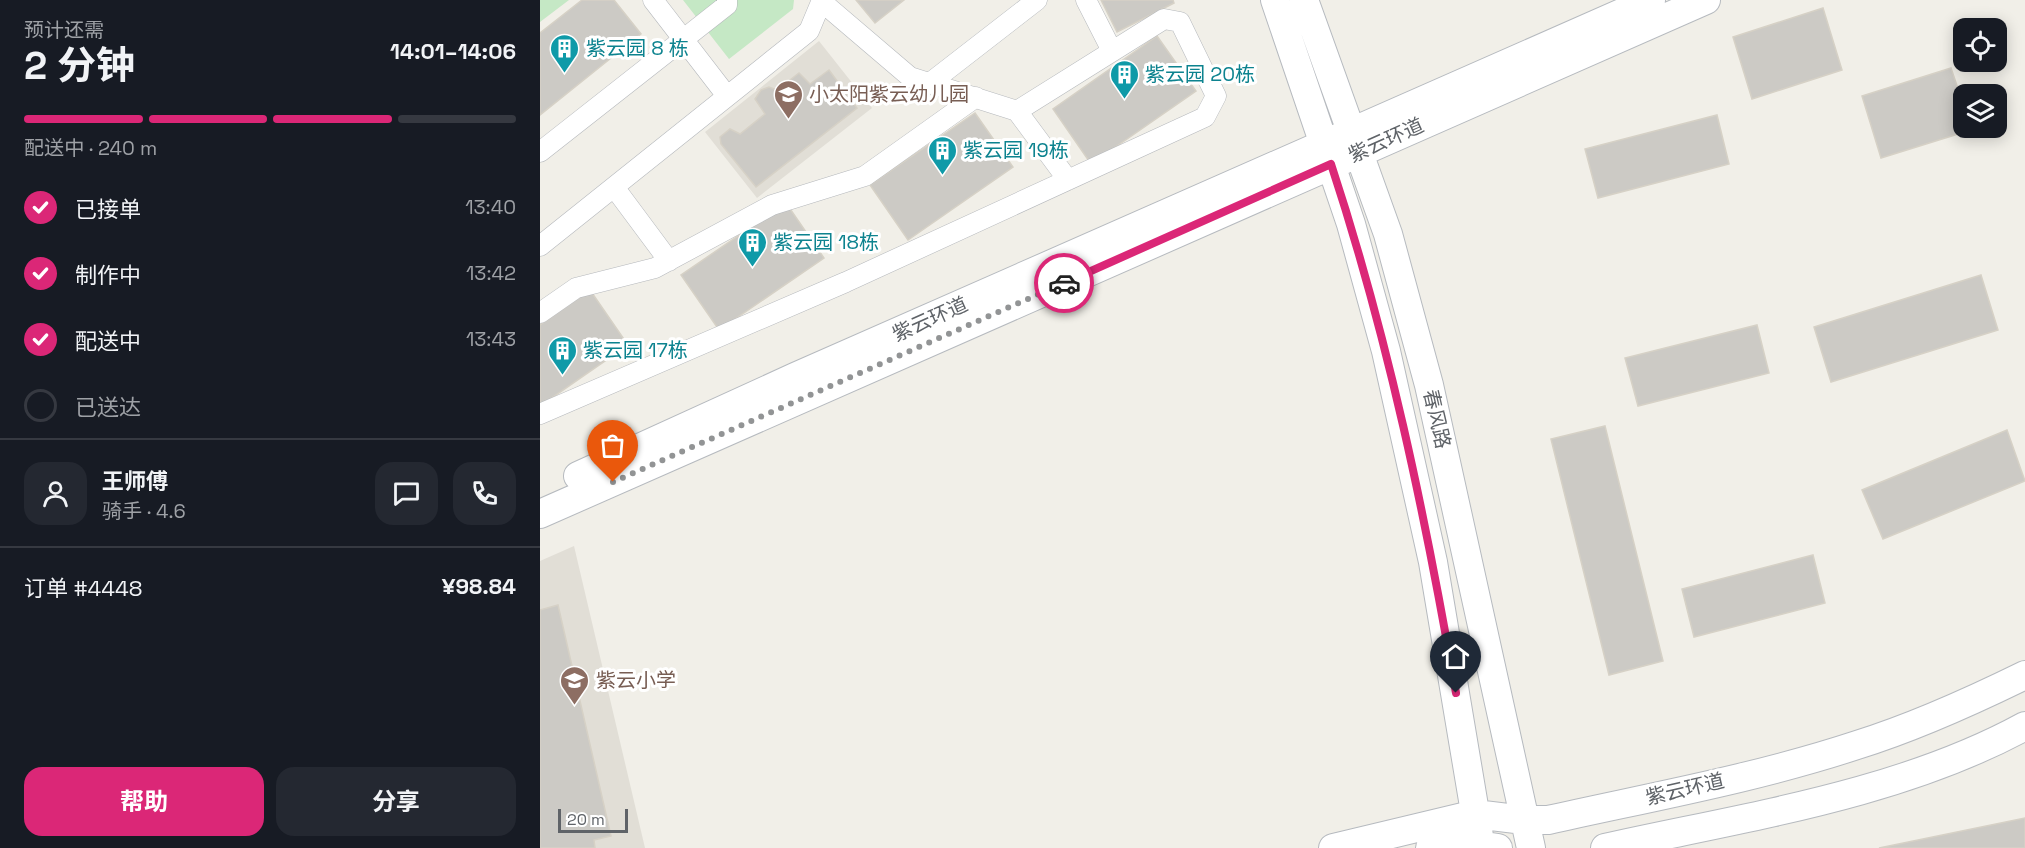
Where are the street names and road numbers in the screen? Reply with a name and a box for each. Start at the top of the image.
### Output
street label: 紫云环道 [1344,112,1428,168]
street label: 紫云环道 [888,291,972,347]
street label: 春风路 [1418,387,1456,451]
street label: 紫云环道 [1643,767,1727,811]

